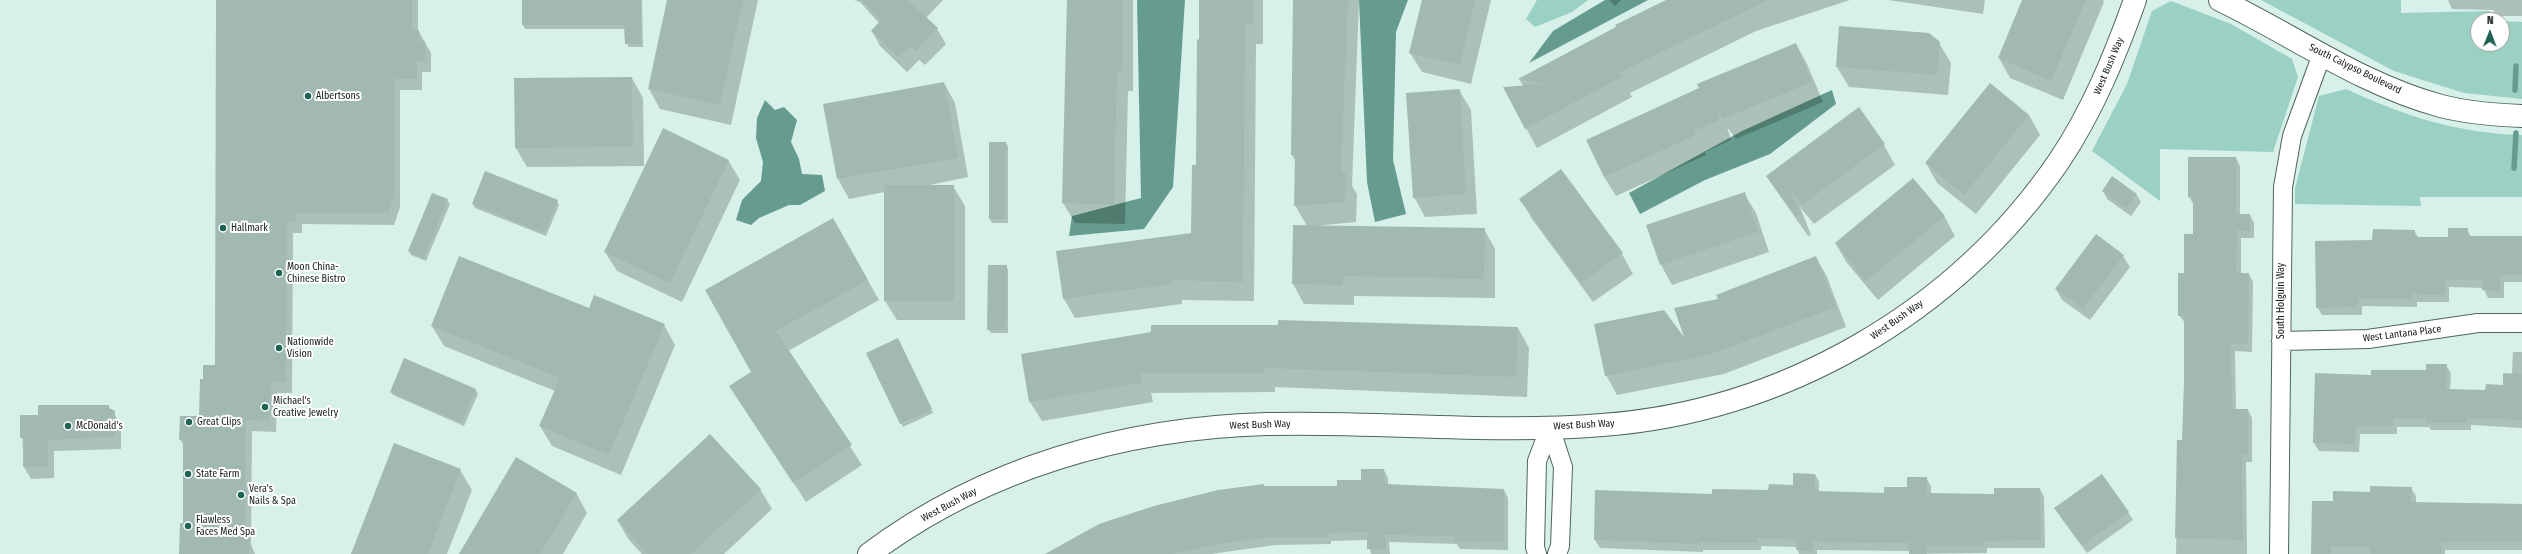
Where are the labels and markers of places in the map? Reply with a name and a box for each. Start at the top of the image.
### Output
place label: Albertsons [316,90,360,102]
marker: Albertsons [303,91,313,101]
place label: Hallmark [231,222,268,234]
marker: Hallmark [218,223,228,233]
place label: Moon China- Chinese Bistro [287,261,346,284]
marker: Moon China- Chinese Bistro [274,268,284,278]
place label: Nationwide Vision [287,336,334,360]
marker: Nationwide Vision [274,343,284,353]
place label: Michael's Creative Jewelry [273,395,338,418]
marker: Michael's Creative Jewelry [260,402,270,412]
place label: Great Clips [197,416,241,428]
marker: Great Clips [184,417,194,427]
place label: McDonald's [76,420,123,432]
marker: McDonald's [63,421,73,431]
place label: State Farm [196,468,239,480]
marker: State Farm [183,469,193,479]
place label: Vera's Nails & Spa [249,483,296,506]
marker: Vera's Nails & Spa [236,490,246,500]
place label: Flawless Faces Med Spa [196,514,255,538]
marker: Flawless Faces Med Spa [183,521,193,531]

